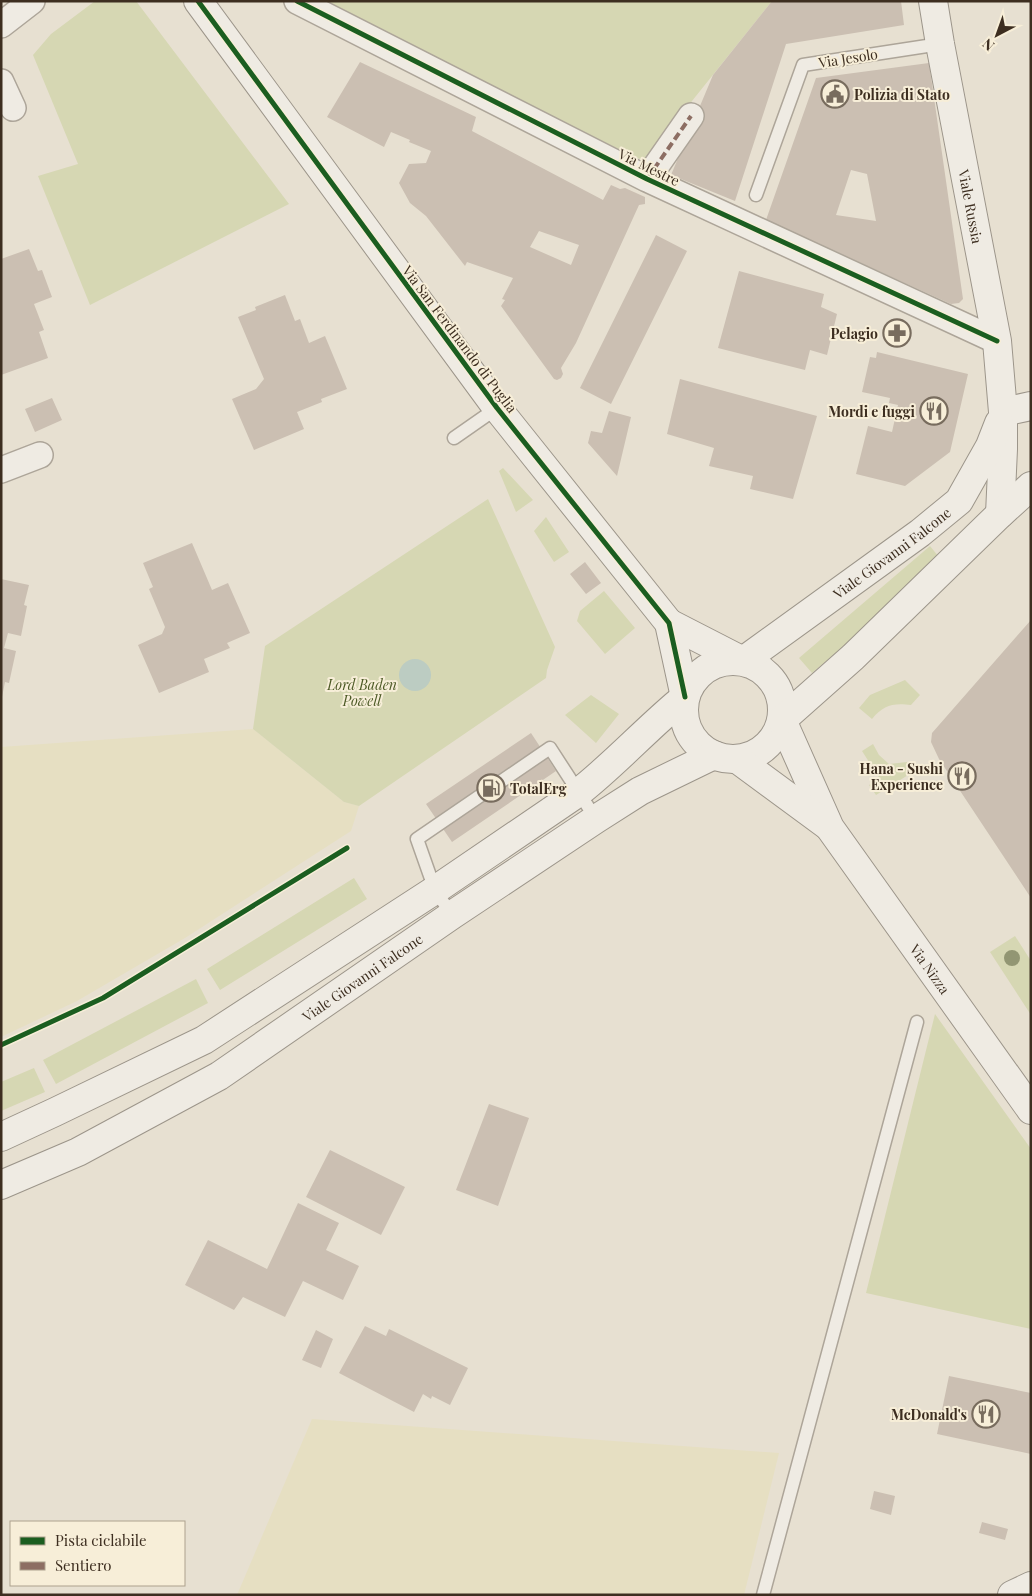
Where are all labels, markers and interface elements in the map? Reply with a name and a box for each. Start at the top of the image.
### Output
north arrow [972,10,1022,60]
text: N [978,35,998,56]
street label: Via Jesolo [816,44,879,72]
public building icon: Polizia di Stato [820,79,850,109]
place label: Polizia di Stato [854,85,950,104]
street label: Via Mestre [614,144,683,190]
street label: Viale Russia [955,167,988,245]
street label: Via San Ferdinando di Puglia [398,261,522,416]
pharmacy icon: Pelagio [882,318,912,348]
place label: Pelagio [831,324,878,343]
restaurant icon: Mordi e fuggi [919,396,949,426]
place label: Mordi e fuggi [828,402,916,421]
street label: Viale Giovanni Falcone [828,502,954,603]
park label: Lord Baden Powell [326,675,397,710]
place label: Hana - Sushi Experience [860,759,944,794]
restaurant icon: Hana - Sushi Experience [947,761,977,791]
fuel station icon: TotalErg [476,773,506,803]
place label: TotalErg [510,779,567,798]
street label: Viale Giovanni Falcone [297,929,426,1026]
street label: Via Nizza [905,939,955,997]
restaurant icon: McDonald's [971,1399,1001,1429]
place label: McDonald's [891,1405,967,1424]
legend [10,1521,185,1586]
text: Pista ciclabile [55,1530,147,1550]
text: Sentiero [55,1555,112,1575]

